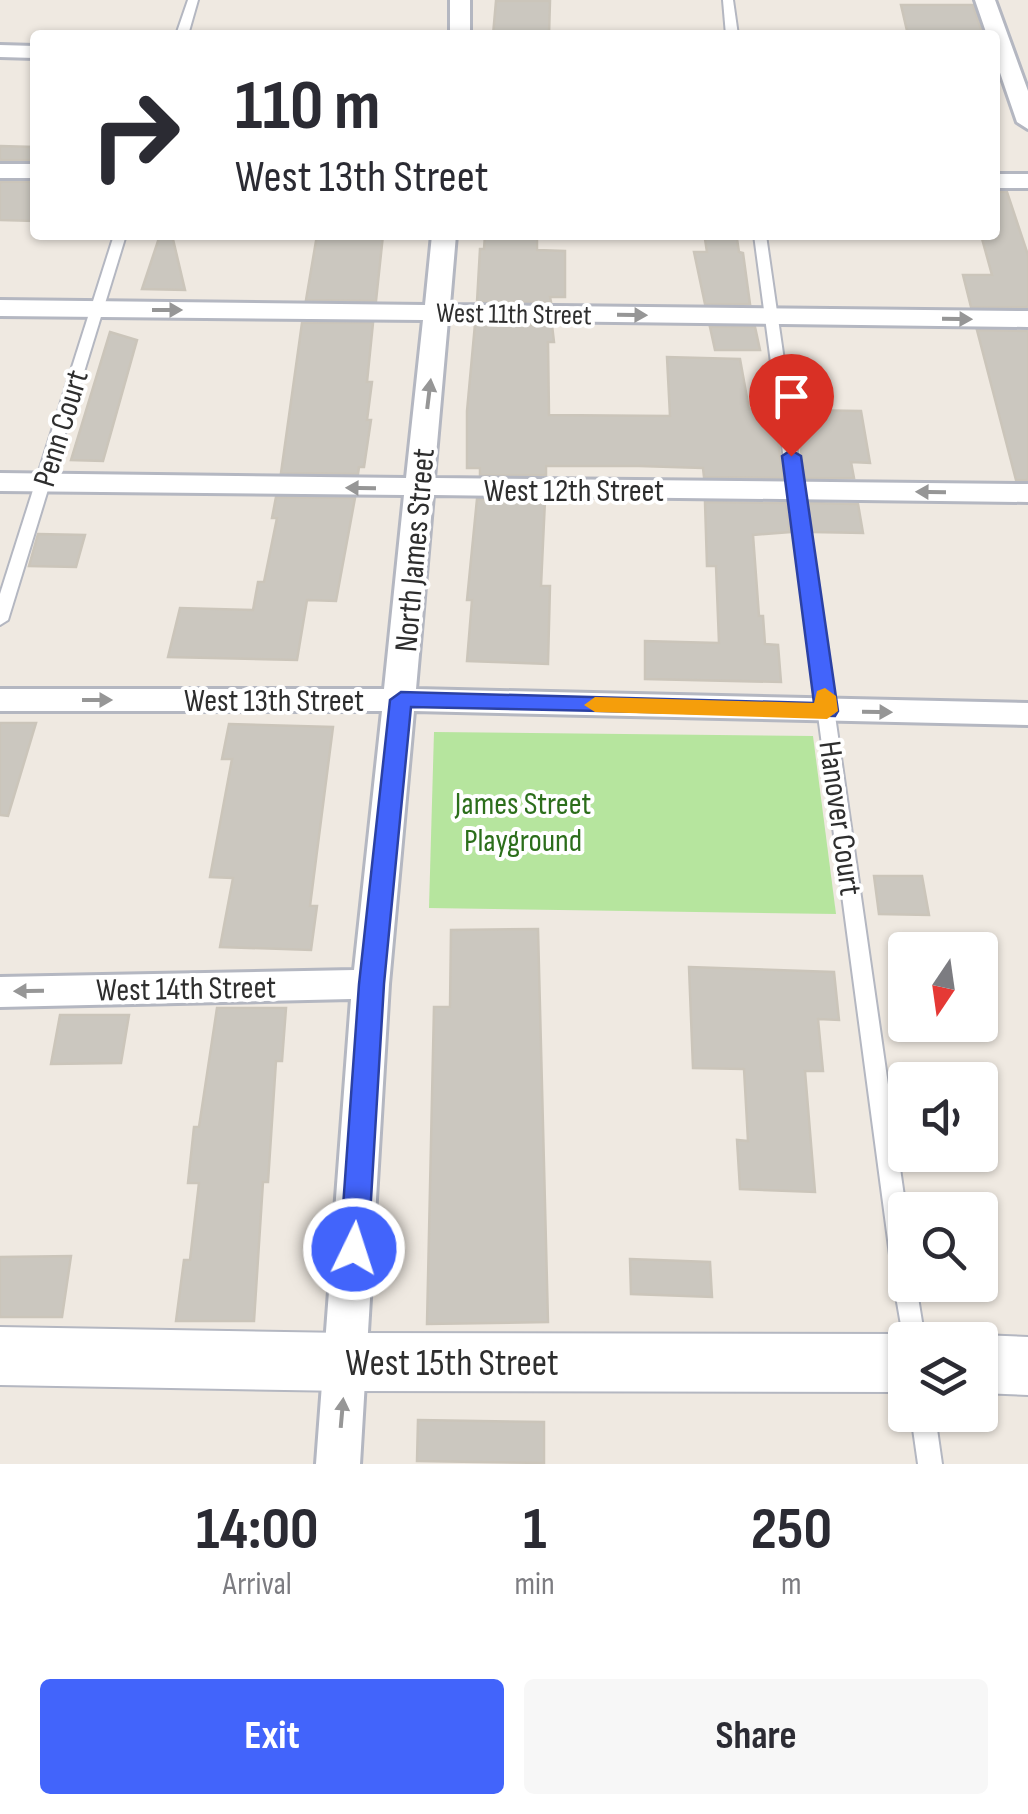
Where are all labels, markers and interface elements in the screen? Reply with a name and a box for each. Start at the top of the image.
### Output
text: 110 m [235,65,381,149]
icon: right [70,70,200,200]
text: West 13th Street [235,150,488,205]
street label: West 11th Street [436,297,592,332]
one-way arrow [152,302,184,318]
one-way arrow [617,307,649,323]
one-way arrow [942,311,974,327]
pin [749,354,834,457]
street label: Penn Court [25,365,98,492]
icon: arrive [764,369,819,424]
one-way arrow [421,377,437,409]
street label: North James Street [387,447,444,653]
street label: West 12th Street [484,472,664,511]
one-way arrow [344,480,376,496]
one-way arrow [914,484,946,500]
street label: West 13th Street [184,682,364,721]
one-way arrow [82,692,114,708]
one-way arrow [862,704,894,720]
street label: Hanover Court [809,738,870,898]
park label: James Street Playground [454,785,591,861]
north arrow [888,932,998,1042]
map controls [888,932,998,1432]
street label: West 14th Street [96,968,276,1011]
one-way arrow [13,984,45,1000]
button: sound [888,1062,998,1172]
button: search [888,1192,998,1302]
position arrow [302,1197,406,1301]
button: layers [888,1322,998,1432]
street label: West 15th Street [345,1341,559,1386]
one-way arrow [335,1397,351,1429]
text: 14:00 [196,1494,319,1566]
text: 1 [523,1494,546,1566]
text: 250 [751,1494,832,1566]
text: Arrival [223,1565,292,1604]
text: min [515,1565,555,1604]
text: m [781,1565,802,1604]
button: Exit [40,1679,504,1794]
button: Share [524,1679,988,1794]

